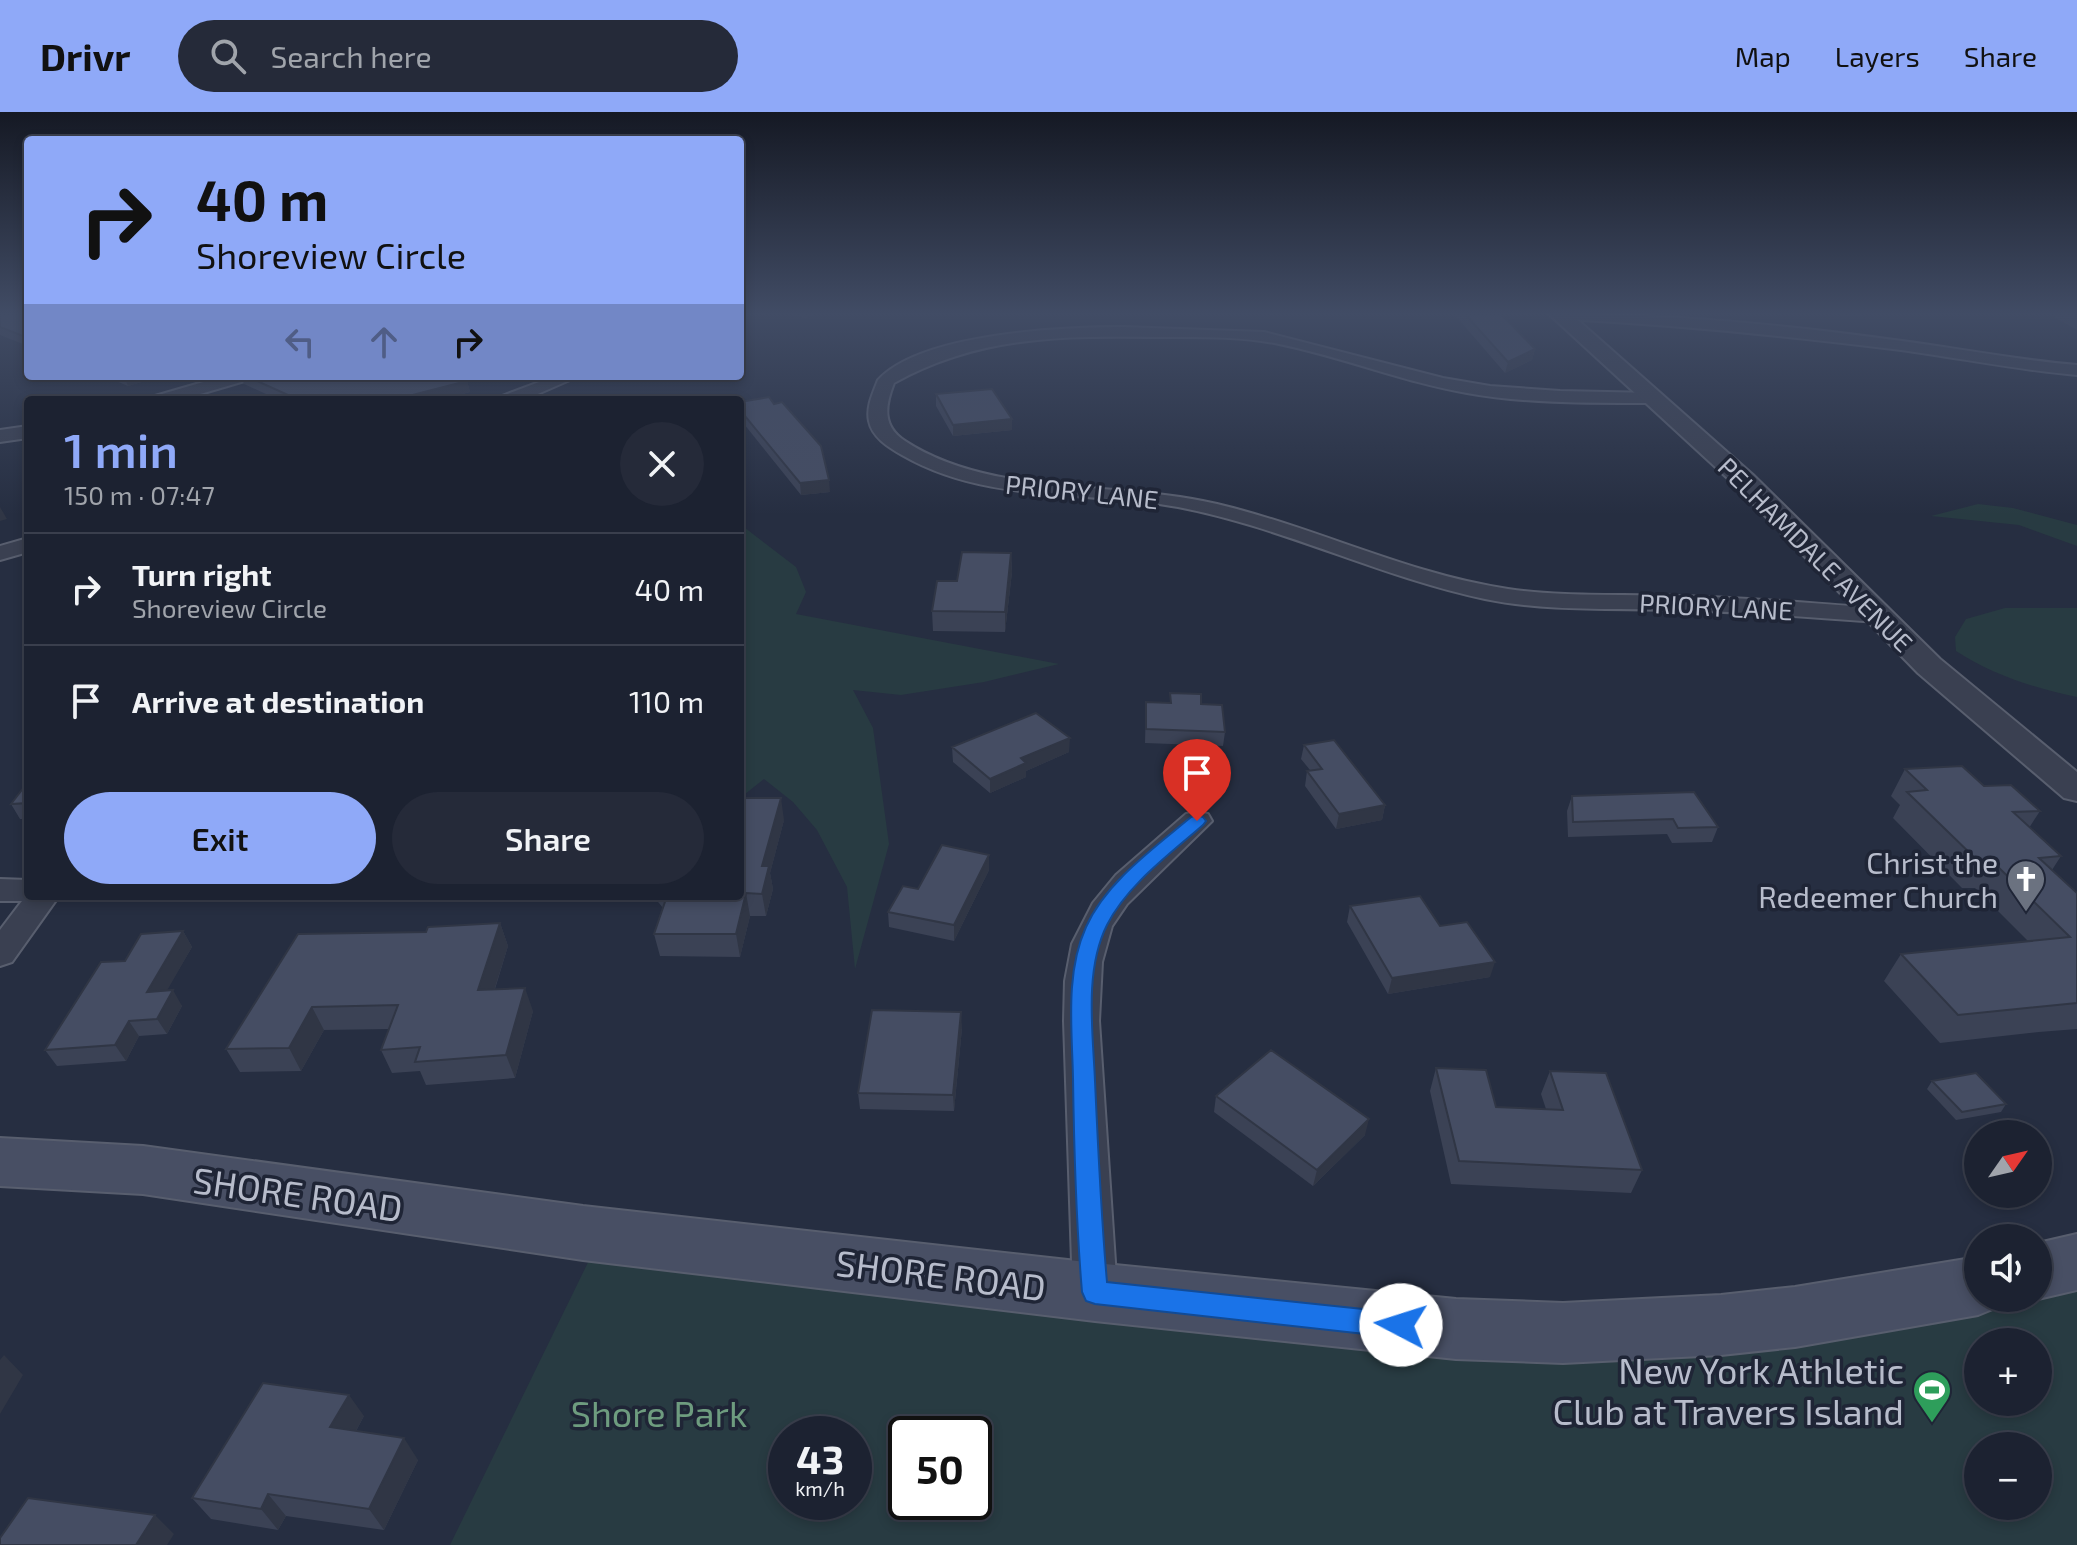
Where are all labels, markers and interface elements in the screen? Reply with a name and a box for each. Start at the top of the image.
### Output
search box [178,20,738,92]
text: Drivr [40,33,130,79]
icon: search [206,34,250,78]
text: Search here [270,38,432,74]
text: Map [1735,39,1791,73]
text: Layers [1835,39,1920,73]
text: Share [1964,39,2037,73]
text: 40 m [196,165,328,232]
icon: right [64,168,168,272]
text: Shoreview Circle [196,233,466,276]
icon: left [278,320,322,364]
icon: ahead [362,320,406,364]
icon: right [446,320,490,364]
text: 1 min [64,420,178,478]
button: close [620,422,704,506]
street label: PELHAMDALE AVENUE [1712,450,1920,658]
street label: PRIORY LANE [1004,468,1160,514]
text: 150 m · 07:47 [64,479,215,510]
text: Turn right [132,556,272,592]
icon: right [64,567,108,611]
text: 40 m [634,571,704,607]
street label: PRIORY LANE [1638,586,1794,626]
text: Shoreview Circle [132,592,327,623]
icon: arrive [64,679,108,723]
text: Arrive at destination [132,683,424,719]
text: 110 m [629,683,704,719]
pin [1163,739,1231,821]
icon: arrive [1175,751,1219,795]
button: Exit [64,792,376,884]
button: Share [392,792,704,884]
place label: Christ the Redeemer Church [1758,844,1998,914]
church icon: Christ the Redeemer Church [2005,858,2047,913]
north arrow [1964,1120,2052,1208]
map controls [1964,1120,2052,1520]
street label: SHORE ROAD [190,1157,406,1229]
button: sound [1964,1224,2052,1312]
street label: SHORE ROAD [834,1240,1048,1308]
position arrow [1359,1283,1443,1367]
button: + [1964,1328,2052,1416]
place label: New York Athletic Club at Travers Island [1553,1348,1904,1432]
sports icon: New York Athletic Club at Travers Island [1911,1369,1953,1424]
park label: Shore Park [571,1391,747,1434]
speed limit sign: 50 [888,1416,992,1520]
button: − [1964,1432,2052,1520]
text: 43 [796,1434,844,1482]
text: km/h [795,1476,845,1500]

